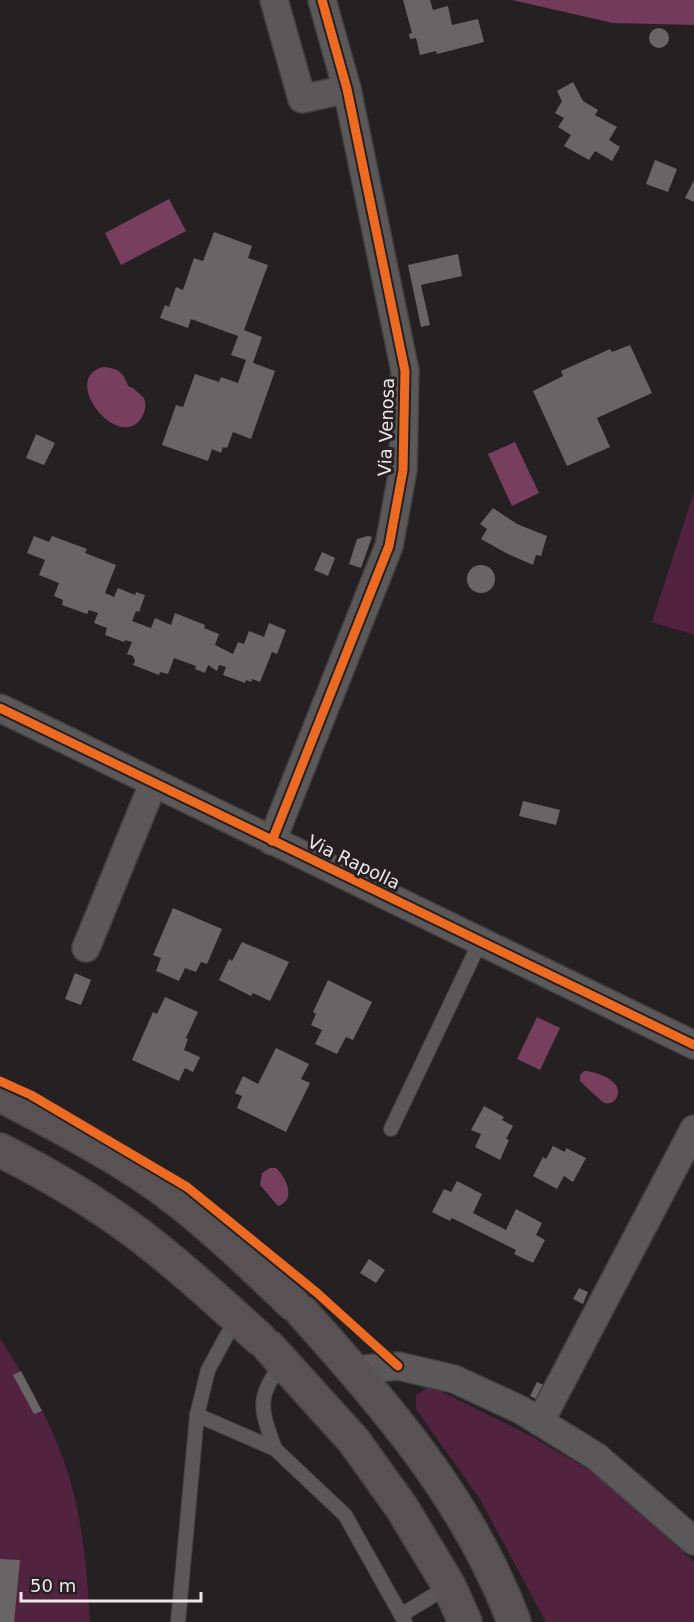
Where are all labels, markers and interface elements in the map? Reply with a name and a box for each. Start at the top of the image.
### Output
street label: Via Venosa [374,377,398,477]
street label: Via Rapolla [304,831,404,893]
scale bar [21,1565,201,1603]
text: 50 m [30,1575,76,1596]

